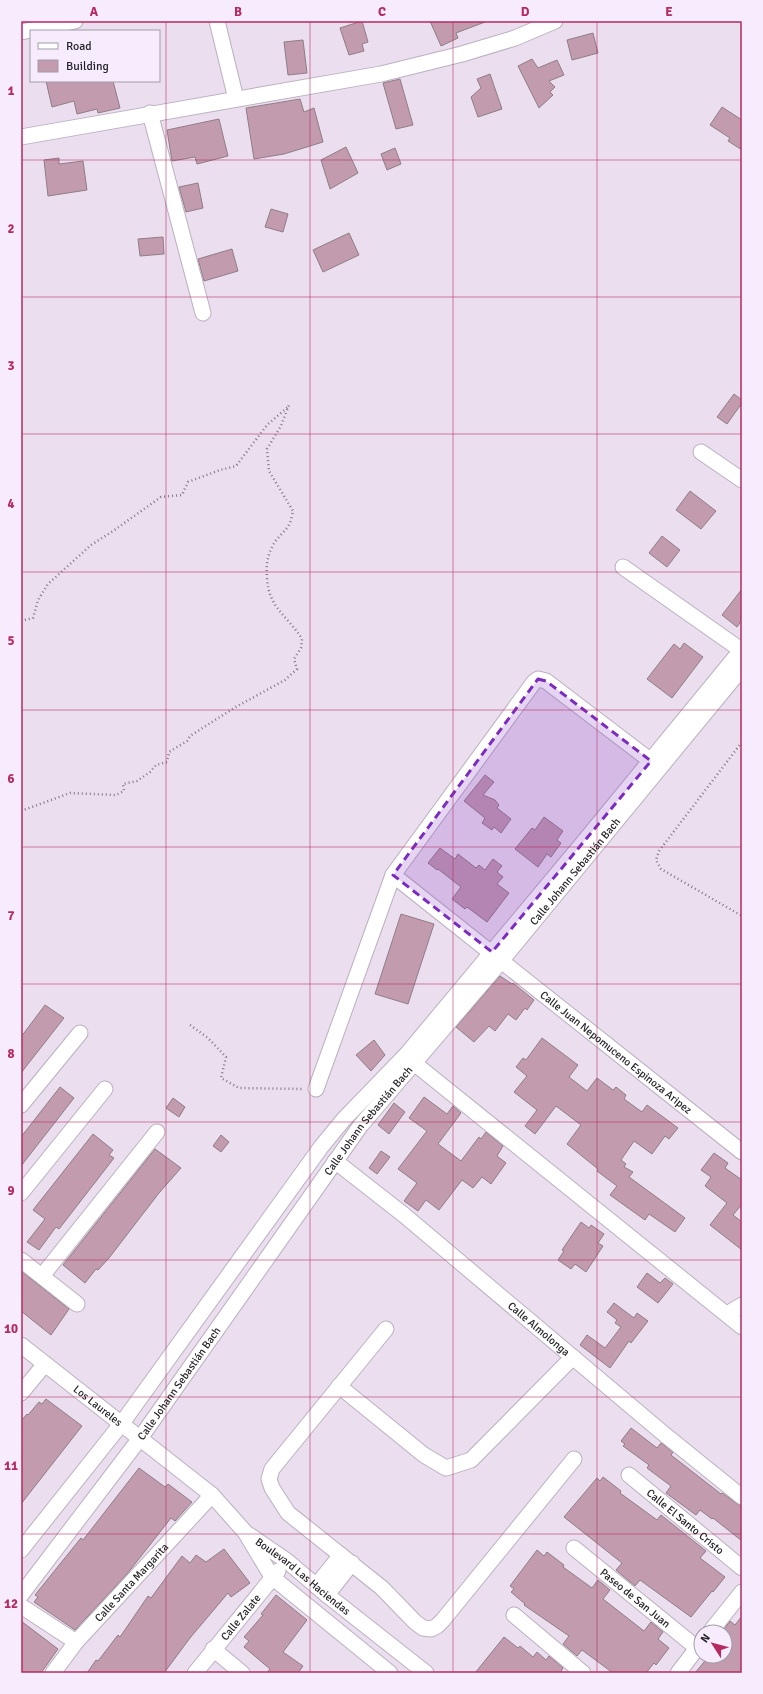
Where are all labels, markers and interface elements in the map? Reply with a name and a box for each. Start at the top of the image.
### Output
text: A [90,4,99,20]
text: B [234,4,242,20]
text: C [378,4,386,20]
text: D [521,4,530,20]
text: E [665,4,673,20]
legend [30,30,160,82]
text: Road [66,39,92,54]
text: Building [66,59,109,74]
text: 1 [7,83,15,99]
text: 2 [7,221,15,237]
text: 3 [7,358,15,374]
text: 4 [7,496,15,512]
text: 5 [7,633,15,649]
text: 6 [7,771,15,787]
street label: Calle Johann Sebastián Bach [527,815,623,928]
text: 7 [7,908,15,924]
street label: Calle Juan Nepomuceno Espinoza Aripez [538,988,695,1116]
text: 8 [7,1046,15,1062]
street label: Calle Johann Sebastián Bach [321,1063,415,1178]
text: 9 [7,1183,15,1199]
street label: Calle Almolonga [505,1299,573,1359]
text: 10 [4,1321,18,1337]
street label: Calle Johann Sebastián Bach [135,1324,223,1442]
street label: Los Laureles [71,1382,125,1429]
text: 11 [4,1458,18,1474]
street label: Calle El Santo Cristo [644,1486,727,1557]
street label: Boulevard Las Haciendas [253,1535,353,1618]
street label: Calle Santa Margarita [92,1540,171,1624]
street label: Paseo de San Juan [598,1565,673,1630]
street label: Calle Zalate [218,1591,263,1643]
text: 12 [4,1596,18,1612]
north arrow [693,1624,733,1664]
text: N [698,1631,713,1645]

